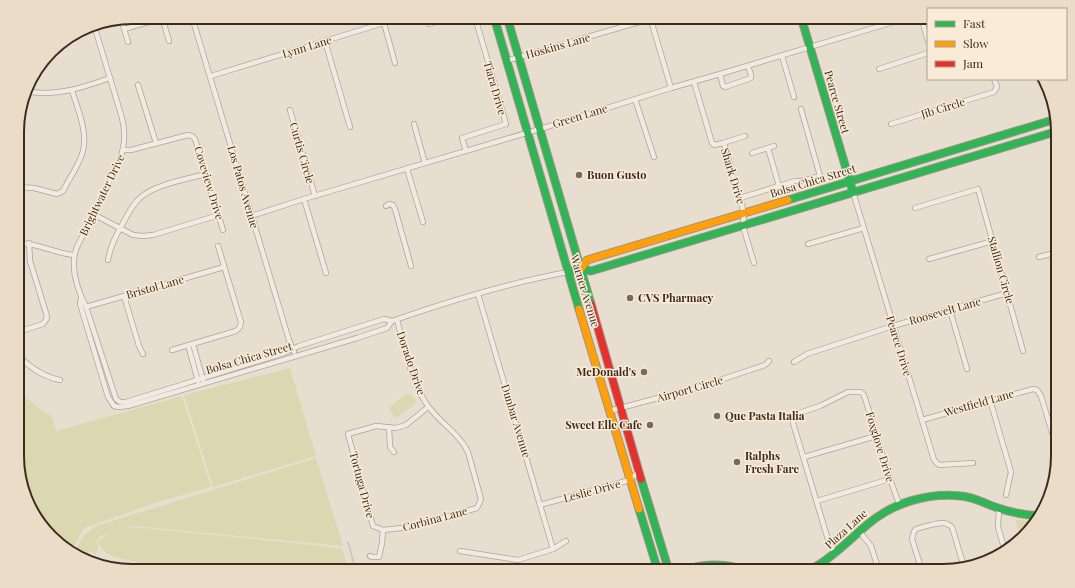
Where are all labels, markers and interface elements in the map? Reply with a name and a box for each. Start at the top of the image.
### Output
legend [927,8,1067,80]
text: Fast [963,15,986,31]
street label: Hoskins Lane [524,29,592,62]
street label: Lynn Lane [280,32,334,61]
text: Slow [963,35,989,51]
text: Jam [962,55,984,71]
street label: Tiara Drive [481,59,510,117]
street label: Pearce Street [821,68,854,135]
street label: Jib Circle [918,94,967,122]
street label: Green Lane [550,100,610,131]
street label: Curtis Circle [287,120,318,186]
street label: Coveview Drive [191,144,228,222]
street label: Los Patos Avenue [224,144,263,230]
street label: Shark Drive [718,146,749,206]
street label: Brightwater Drive [75,151,128,238]
street label: Bolsa Chica Street [768,160,858,201]
place label: Buon Gusto [587,167,646,182]
marker: Buon Gusto [574,170,584,180]
street label: Stallion Circle [985,234,1018,306]
street label: Warner Avenue [567,252,604,329]
street label: Bristol Lane [124,271,186,302]
place label: CVS Pharmacy [638,290,714,305]
marker: CVS Pharmacy [625,293,635,303]
street label: Roosevelt Lane [907,293,983,328]
street label: Pearce Drive [883,314,916,378]
street label: Dorado Drive [394,329,430,397]
street label: Bolsa Chica Street [204,338,294,377]
place label: McDonald's [576,364,636,379]
marker: McDonald's [639,367,649,377]
street label: Airport Circle [654,372,725,405]
street label: Dunbar Avenue [498,382,535,460]
street label: Westfield Lane [941,385,1016,420]
place label: Que Pasta Italia [725,408,805,423]
street label: Foxglove Drive [863,410,898,484]
marker: Que Pasta Italia [712,411,722,421]
place label: Sweet Elle Cafe [565,417,642,432]
marker: Sweet Elle Cafe [645,420,655,430]
place label: Ralphs Fresh Fare [745,448,799,476]
street label: Tortuga Drive [346,450,379,520]
marker: Ralphs Fresh Fare [732,457,742,467]
street label: Leslie Drive [562,476,623,505]
street label: Corbina Lane [401,503,469,534]
street label: Plaza Lane [821,505,870,552]

